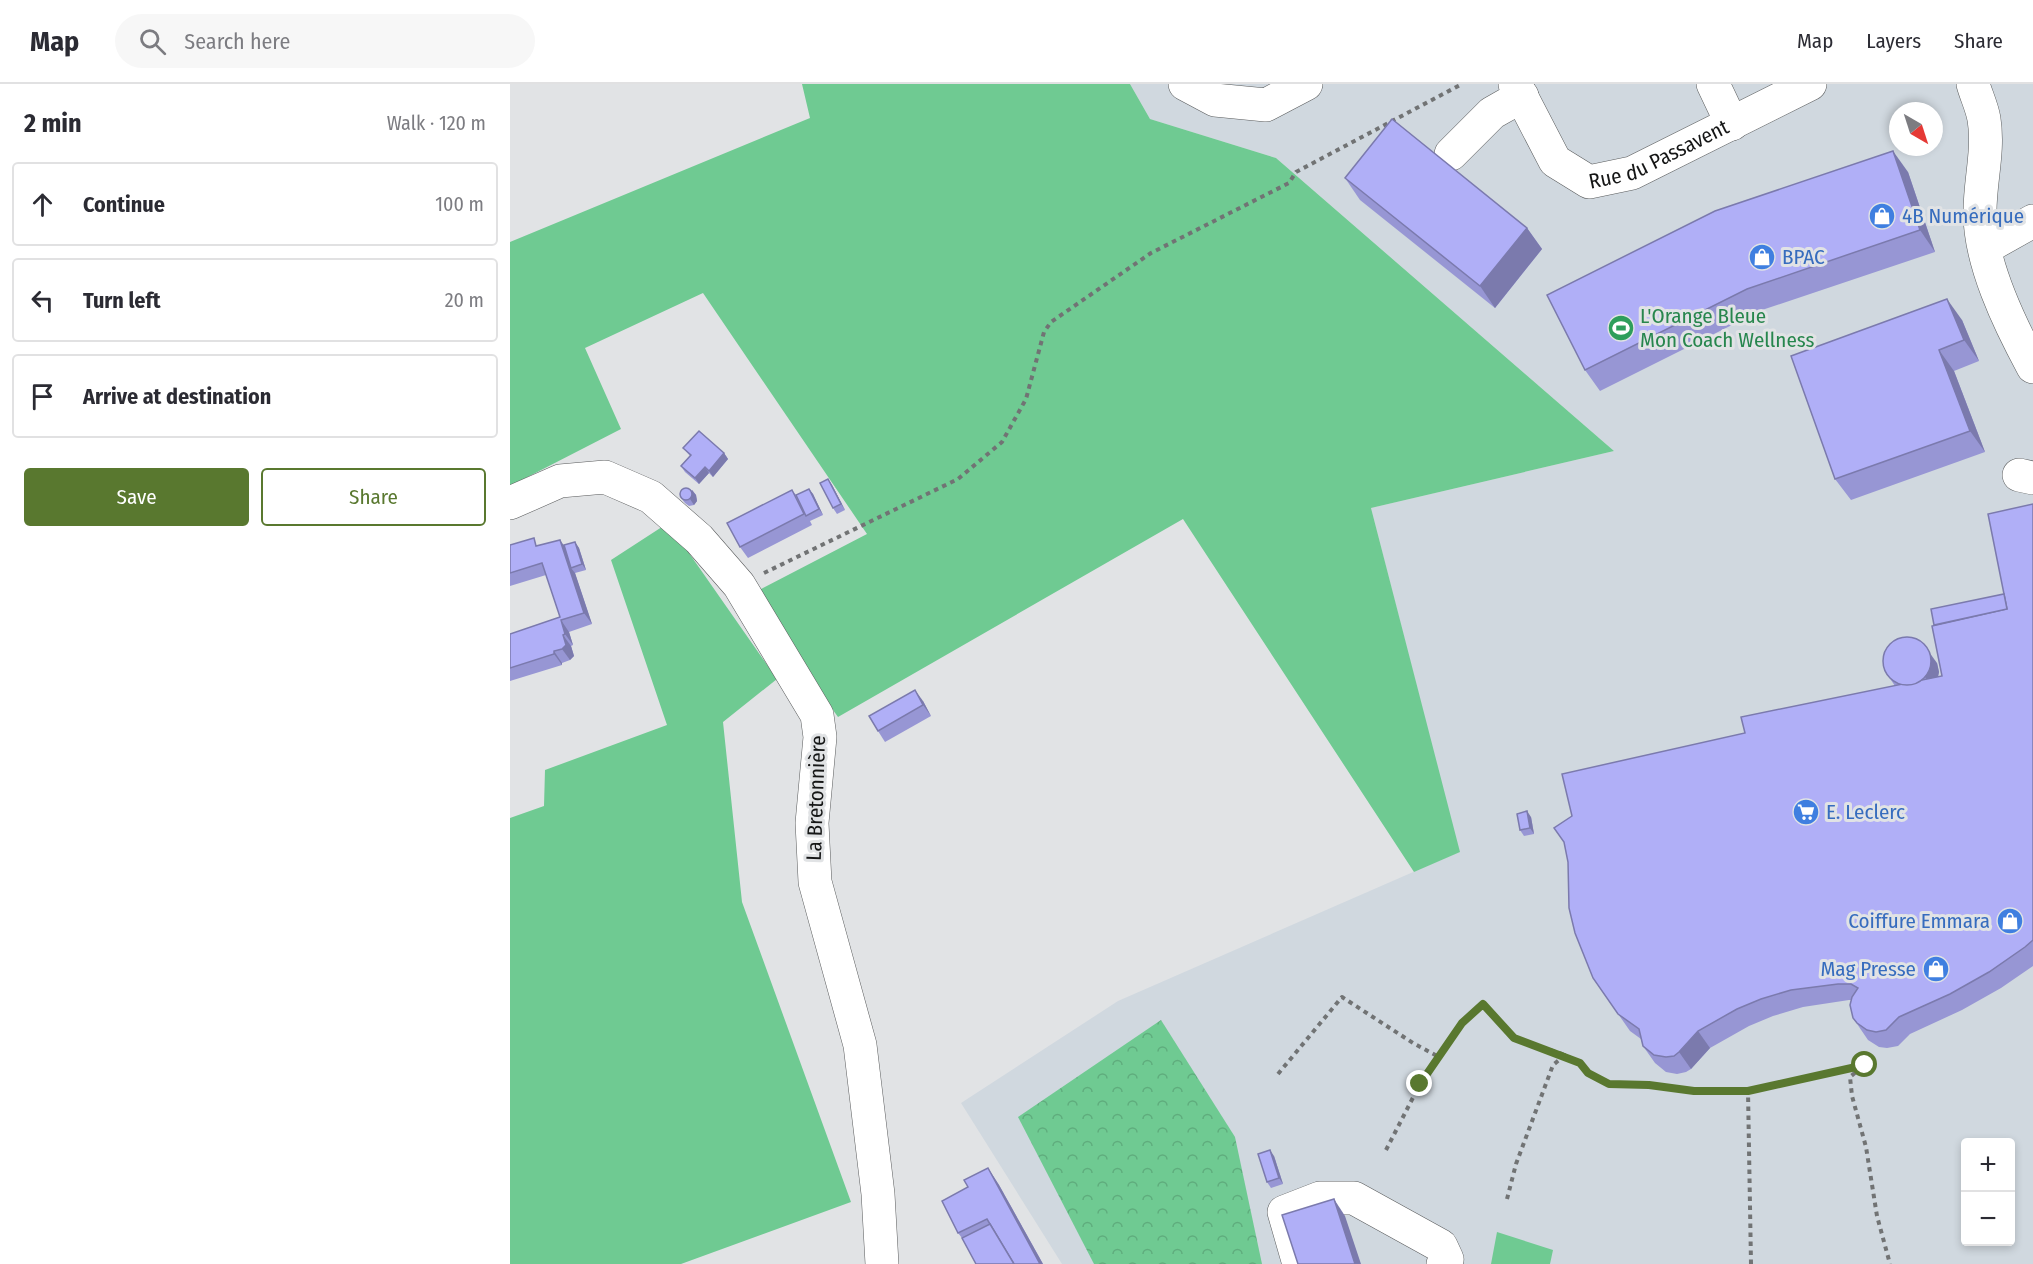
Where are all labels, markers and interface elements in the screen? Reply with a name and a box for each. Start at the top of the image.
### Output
search box [115,14,535,68]
text: Map [30,25,79,58]
icon: search [136,25,169,58]
text: Search here [184,28,290,55]
text: Map [1797,28,1833,54]
text: Layers [1866,28,1921,54]
text: Share [1954,28,2003,54]
north arrow [1889,102,1943,156]
text: 2 min [24,108,82,139]
text: Walk · 120 m [387,111,486,135]
street label: Rue du Passavent [1587,114,1733,195]
icon: ahead [26,188,59,221]
text: Continue [83,191,165,218]
text: 100 m [435,192,484,216]
shop icon: 4B Numérique [1867,201,1897,231]
place label: 4B Numérique [1902,203,2024,229]
shop icon: BPAC [1747,242,1777,272]
place label: BPAC [1782,244,1825,270]
icon: left [26,284,59,317]
text: Turn left [83,287,161,314]
text: 20 m [445,288,484,312]
place label: L'Orange Bleue Mon Coach Wellness [1640,303,1815,353]
sports icon: L'Orange Bleue Mon Coach Wellness [1606,313,1636,343]
icon: arrive [26,380,59,413]
text: Arrive at destination [83,383,271,410]
button: Save [24,468,249,526]
button: Share [261,468,486,526]
street label: La Bretonnière [801,735,831,861]
supermarket icon: E. Leclerc [1791,797,1821,827]
place label: E. Leclerc [1826,799,1905,825]
shop icon: Coiffure Emmara [1995,906,2025,936]
place label: Coiffure Emmara [1848,908,1990,934]
shop icon: Mag Presse [1921,954,1951,984]
place label: Mag Presse [1820,956,1916,982]
route start [1851,1051,1877,1077]
route end [1406,1070,1432,1096]
map controls [1961,1138,2015,1246]
button: + [1961,1138,2015,1192]
button: − [1961,1192,2015,1246]

